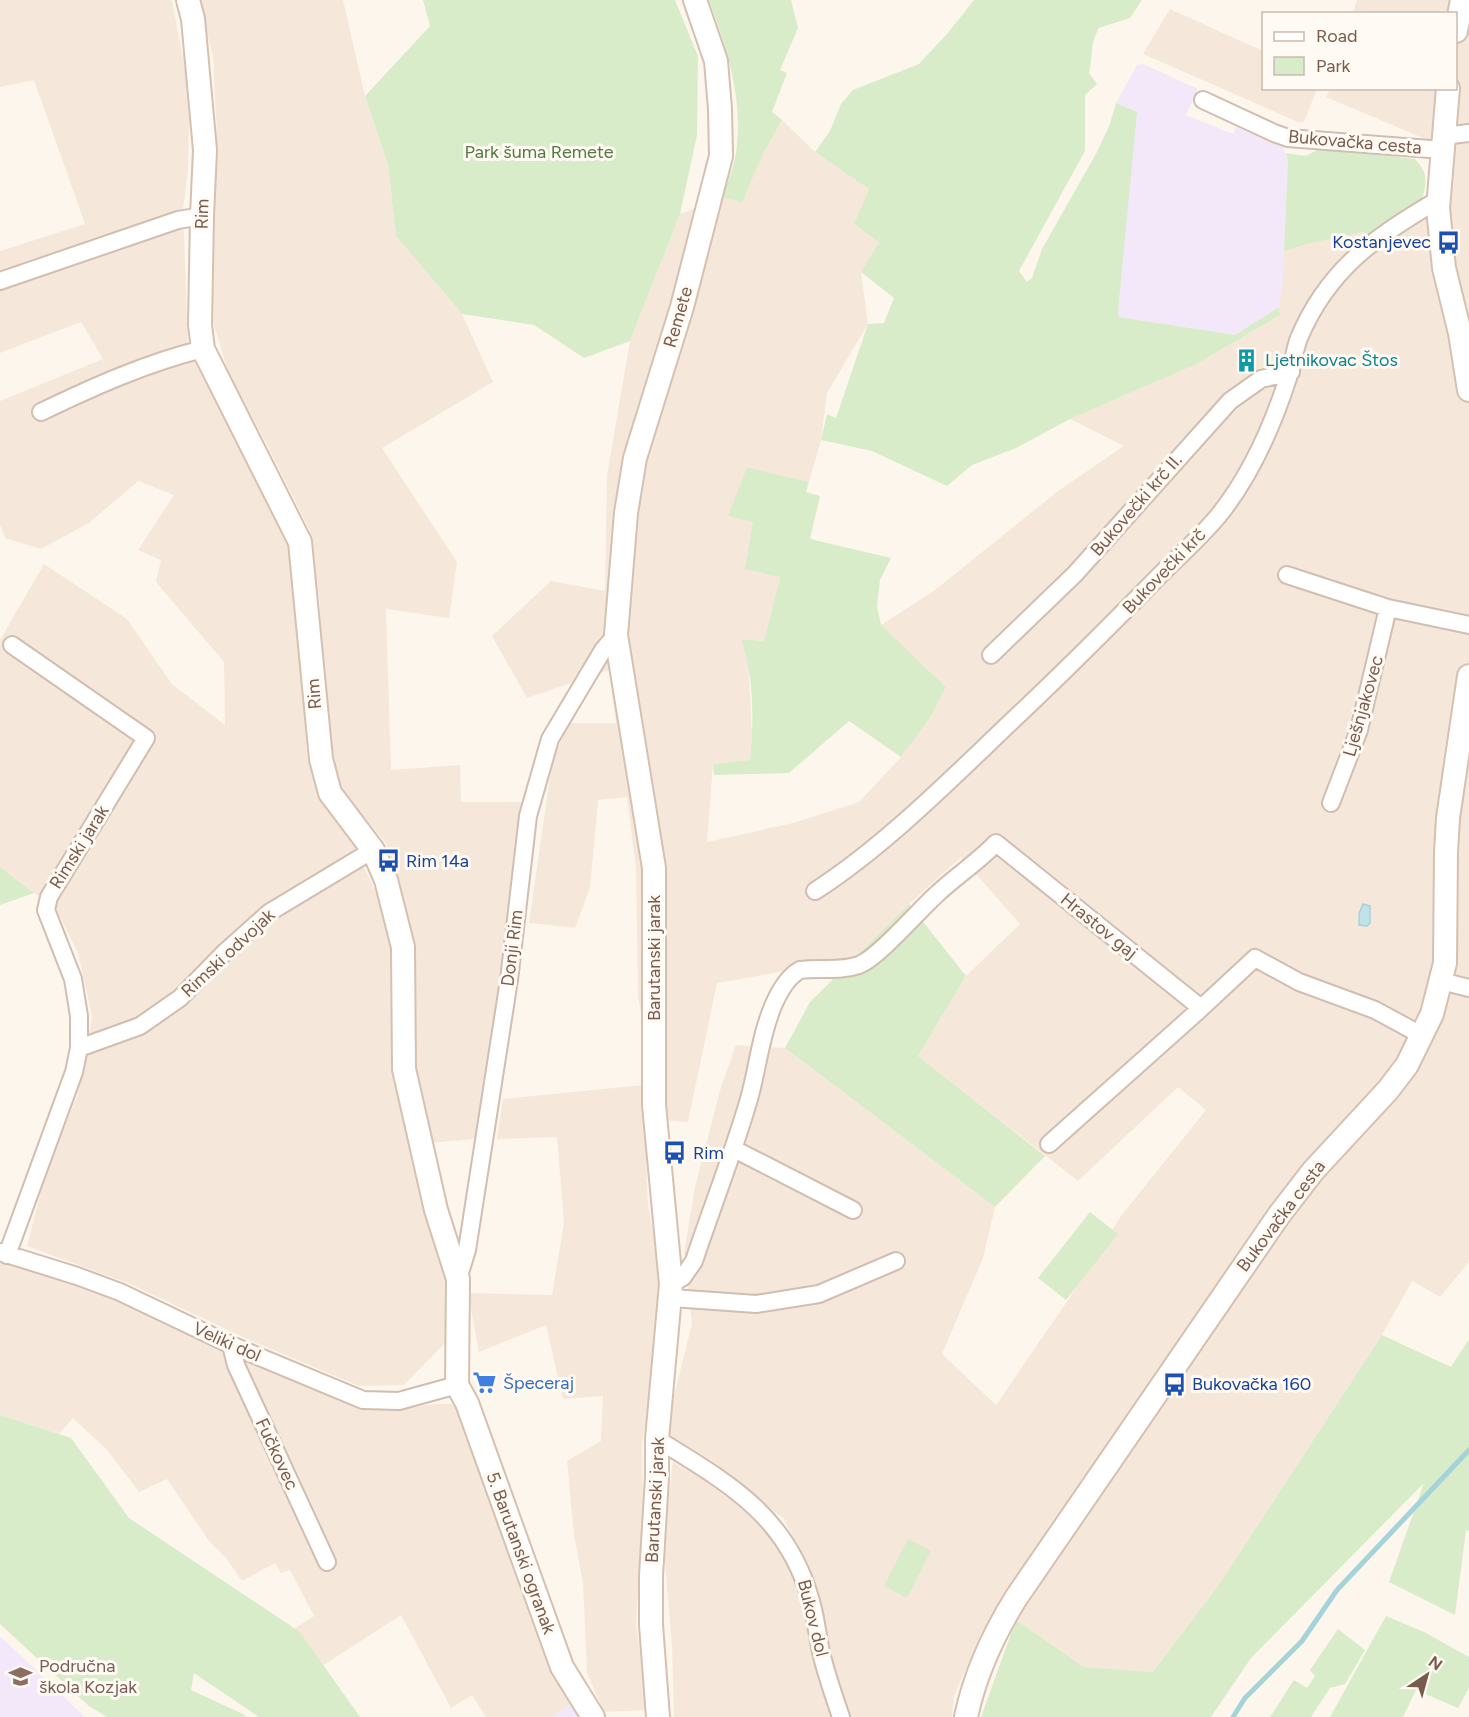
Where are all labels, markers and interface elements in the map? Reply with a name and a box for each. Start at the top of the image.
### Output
legend [1262,12,1457,90]
text: Road [1316,25,1357,47]
text: Park [1316,55,1351,77]
street label: Bukovačka cesta [1287,125,1423,159]
park label: Park šuma Remete [465,141,614,163]
street label: Rim [190,198,214,230]
bus stop icon: Kostanjevec [1436,229,1462,255]
place label: Kostanjevec [1332,231,1431,253]
street label: Remete [659,284,697,350]
building icon: Ljetnikovac Štos [1234,347,1260,373]
place label: Ljetnikovac Štos [1265,349,1398,371]
street label: Bukovečki krč II. [1086,449,1186,561]
street label: Bukovečki krč [1118,523,1210,618]
street label: Lješnjakovec [1338,653,1388,759]
street label: Rim [302,678,326,710]
street label: Rimski jarak [45,801,114,893]
bus stop icon: Rim 14a [375,848,401,874]
place label: Rim 14a [406,850,469,872]
street label: Hrastov gaj [1056,888,1142,964]
street label: Barutanski jarak [643,895,665,1021]
street label: Rimski odvojak [177,904,280,1002]
street label: Donji Rim [496,908,528,988]
bus stop icon: Rim [662,1140,688,1166]
place label: Rim [693,1142,724,1164]
street label: Bukovačka cesta [1232,1156,1330,1276]
street label: Veliki dol [190,1317,264,1367]
supermarket icon: Špeceraj [472,1370,498,1396]
bus stop icon: Bukovačka 160 [1161,1371,1187,1397]
place label: Špeceraj [503,1372,574,1394]
place label: Bukovačka 160 [1192,1373,1311,1395]
street label: Fučkovec [251,1415,303,1494]
street label: Barutanski jarak [641,1436,669,1564]
street label: 5. Barutanski ogranak [481,1469,561,1637]
street label: Bukov dol [793,1577,833,1659]
north arrow [1397,1645,1457,1705]
text: N [1425,1652,1446,1675]
place label: Područna škola Kozjak [39,1655,137,1698]
school or university icon: Područna škola Kozjak [8,1663,34,1689]

